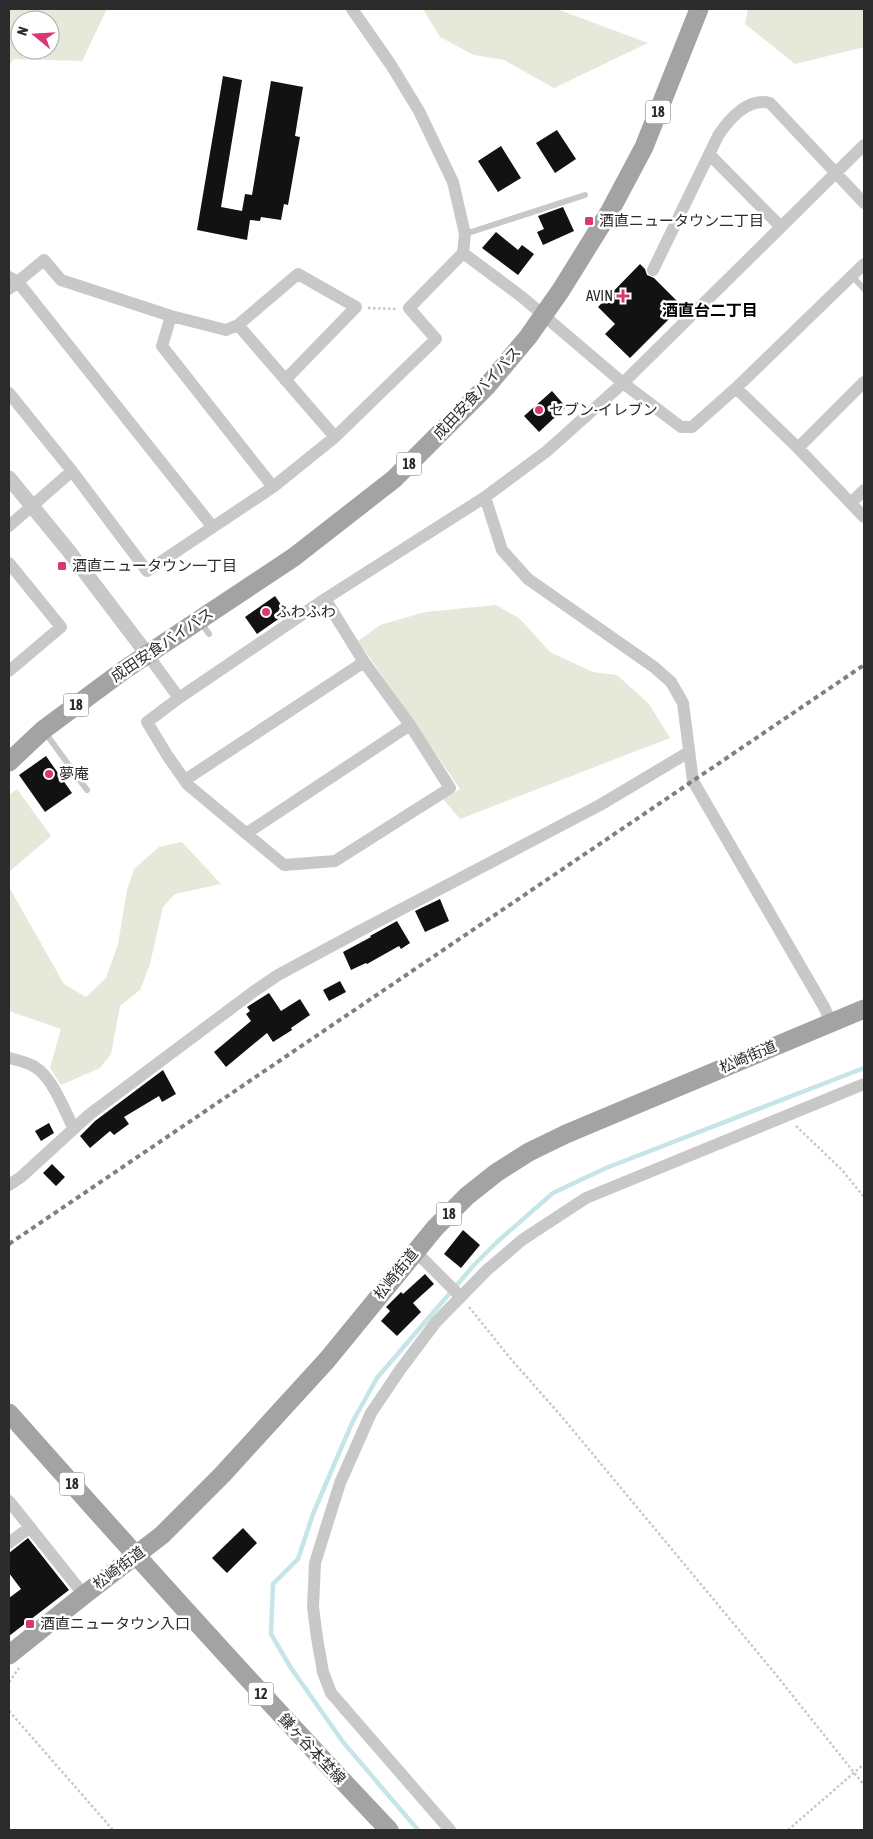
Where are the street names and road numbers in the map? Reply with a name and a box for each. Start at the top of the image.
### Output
road number: 18 [646,100,670,124]
street label: 成田安食バイパス [430,343,524,442]
road number: 18 [396,452,422,476]
street label: 成田安食バイパス [107,604,216,685]
road number: 18 [64,694,88,716]
street label: 松崎街道 [717,1037,779,1076]
road number: 18 [436,1202,462,1226]
street label: 松崎街道 [370,1245,421,1302]
road number: 18 [60,1472,84,1496]
street label: 松崎街道 [90,1543,148,1592]
road number: 12 [248,1682,274,1706]
street label: 鎌ヶ谷本埜線 [275,1710,349,1787]

